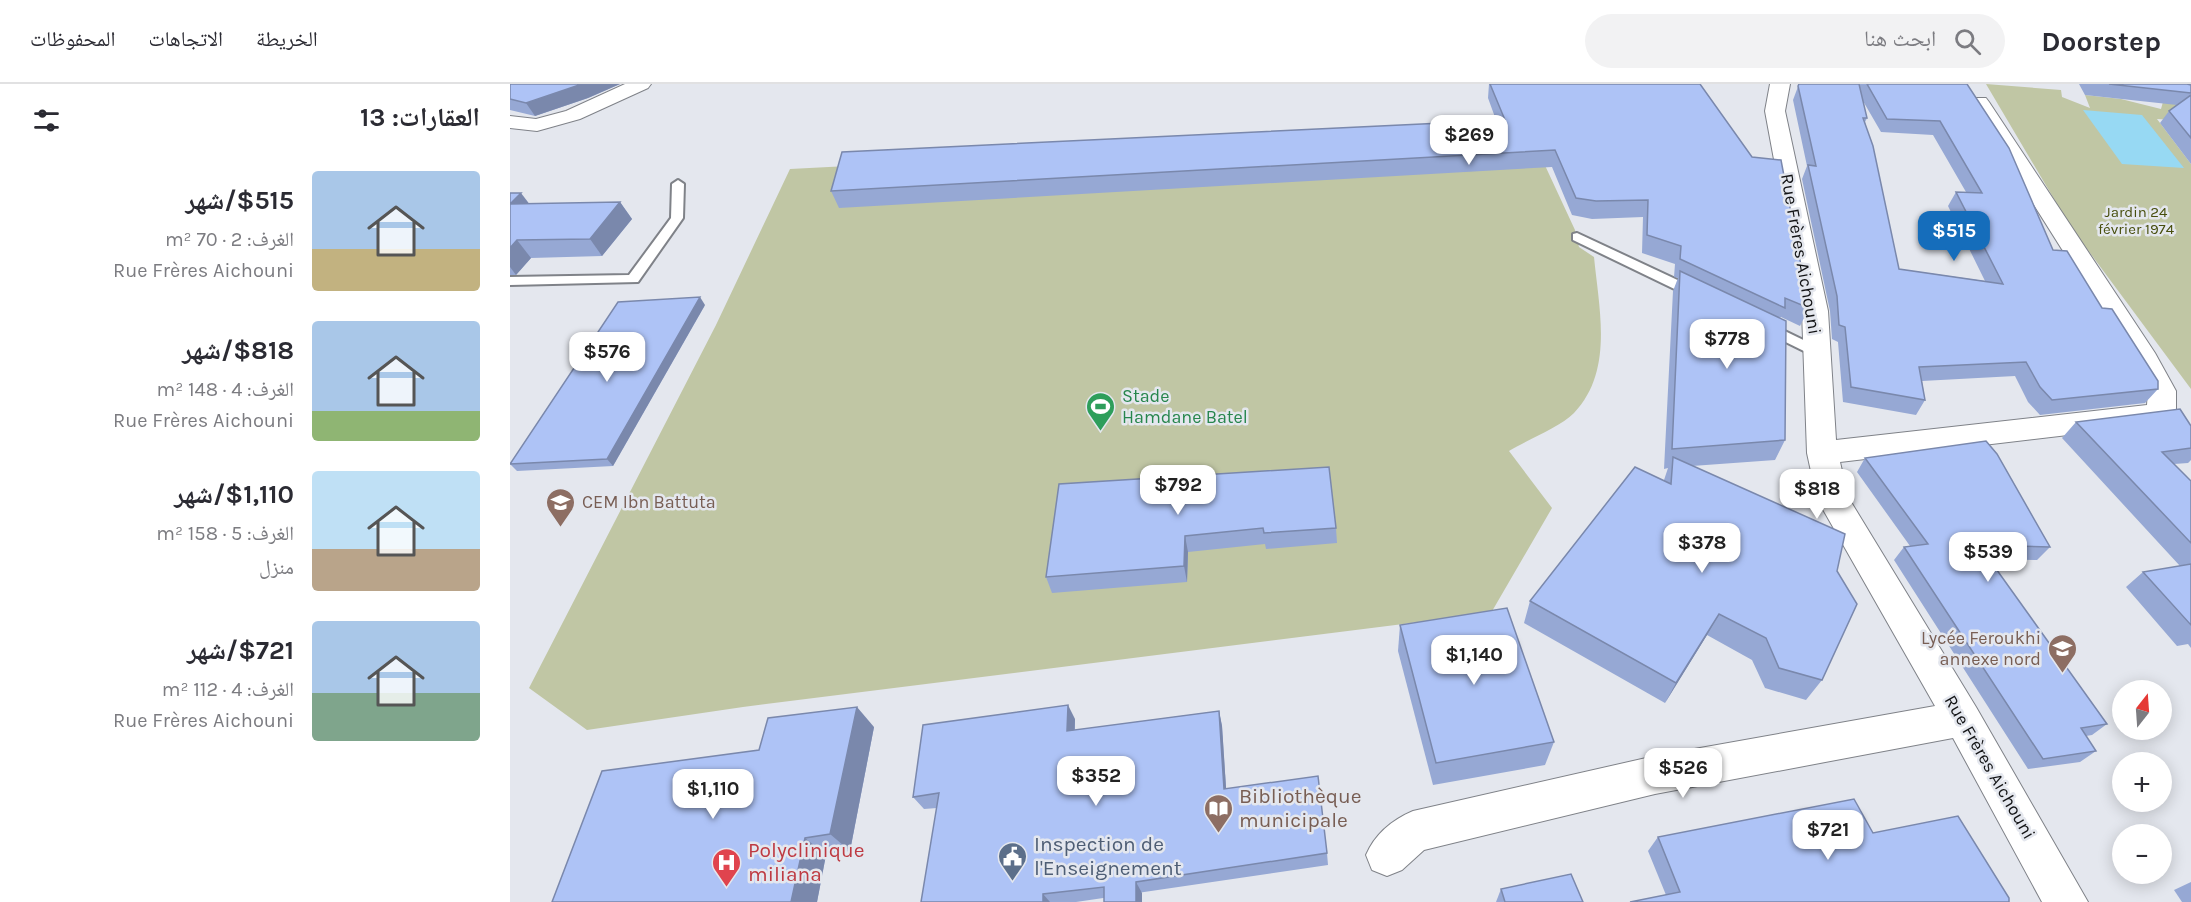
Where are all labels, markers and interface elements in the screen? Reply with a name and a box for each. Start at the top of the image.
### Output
search box [1585,14,2005,68]
icon: search [1951,25,1984,58]
text: Doorstep [2041,25,2161,58]
text: ابحث هنا [1864,26,1936,52]
text: المحفوظات [30,27,115,51]
text: الاتجاهات [148,27,223,51]
text: الخريطة [256,27,318,51]
text: العقارات: 13 [360,102,480,133]
icon: filters [30,104,63,137]
pin: $269 [1433,115,1505,166]
text: $269 [1444,123,1494,146]
street label: Rue Frères Aichouni [1776,172,1826,336]
text: $515/شهر [185,185,294,216]
icon: home [360,195,432,267]
park label: Jardin 24 février 1974 [2098,203,2175,238]
pin: $515 [1918,211,1990,262]
text: $515 [1932,219,1976,242]
text: الغرف: 2 · 70 m² [165,228,294,251]
text: Rue Frères Aichouni [113,259,294,282]
pin: $778 [1691,319,1763,370]
text: $778 [1704,327,1750,350]
pin: $576 [571,332,643,383]
text: $818/شهر [182,335,294,366]
text: $576 [583,340,631,363]
icon: home [360,345,432,417]
text: الغرف: 4 · 148 m² [157,378,294,401]
place label: Stade Hamdane Batel [1122,385,1248,428]
sports icon: Stade Hamdane Batel [1085,390,1117,432]
text: Rue Frères Aichouni [113,409,294,432]
pin: $792 [1142,465,1214,516]
pin: $818 [1781,469,1853,520]
text: $792 [1154,473,1202,496]
text: $818 [1794,477,1840,500]
text: $1,110/شهر [174,479,294,510]
school or university icon: CEM Ibn Battuta [545,486,577,528]
place label: CEM Ibn Battuta [582,491,716,513]
icon: home [360,495,432,567]
text: الغرف: 5 · 158 m² [156,522,294,545]
pin: $378 [1666,523,1738,574]
text: $378 [1677,531,1727,554]
pin: $539 [1952,532,2024,583]
text: $539 [1963,540,2013,563]
text: منزل [259,556,294,579]
place label: Lycée Feroukhi annexe nord [1921,627,2041,670]
school or university icon: Lycée Feroukhi annexe nord [2046,632,2078,674]
text: $721/شهر [187,635,294,666]
pin: $1,140 [1425,635,1523,686]
text: $1,140 [1445,643,1503,666]
icon: home [360,645,432,717]
text: الغرف: 4 · 112 m² [162,678,294,701]
north arrow [2112,680,2172,740]
map controls [2112,680,2172,884]
street label: Rue Frères Aichouni [1940,691,2040,843]
text: Rue Frères Aichouni [113,709,294,732]
pin: $526 [1647,748,1719,799]
button: + [2112,752,2172,812]
pin: $352 [1060,756,1132,807]
text: $526 [1658,756,1708,779]
text: $352 [1071,764,1121,787]
pin: $1,110 [664,769,762,820]
text: $1,110 [687,777,739,800]
place label: Bibliothèque municipale [1239,784,1362,832]
library icon: Bibliothèque municipale [1202,792,1234,834]
pin: $721 [1792,810,1864,861]
text: $721 [1807,818,1849,841]
button: − [2112,824,2172,884]
place label: Inspection de l'Enseignement [1034,832,1182,880]
place label: Polyclinique miliana [748,838,864,886]
public building icon: Inspection de l'Enseignement [997,840,1029,882]
hospital icon: Polyclinique miliana [711,846,743,888]

